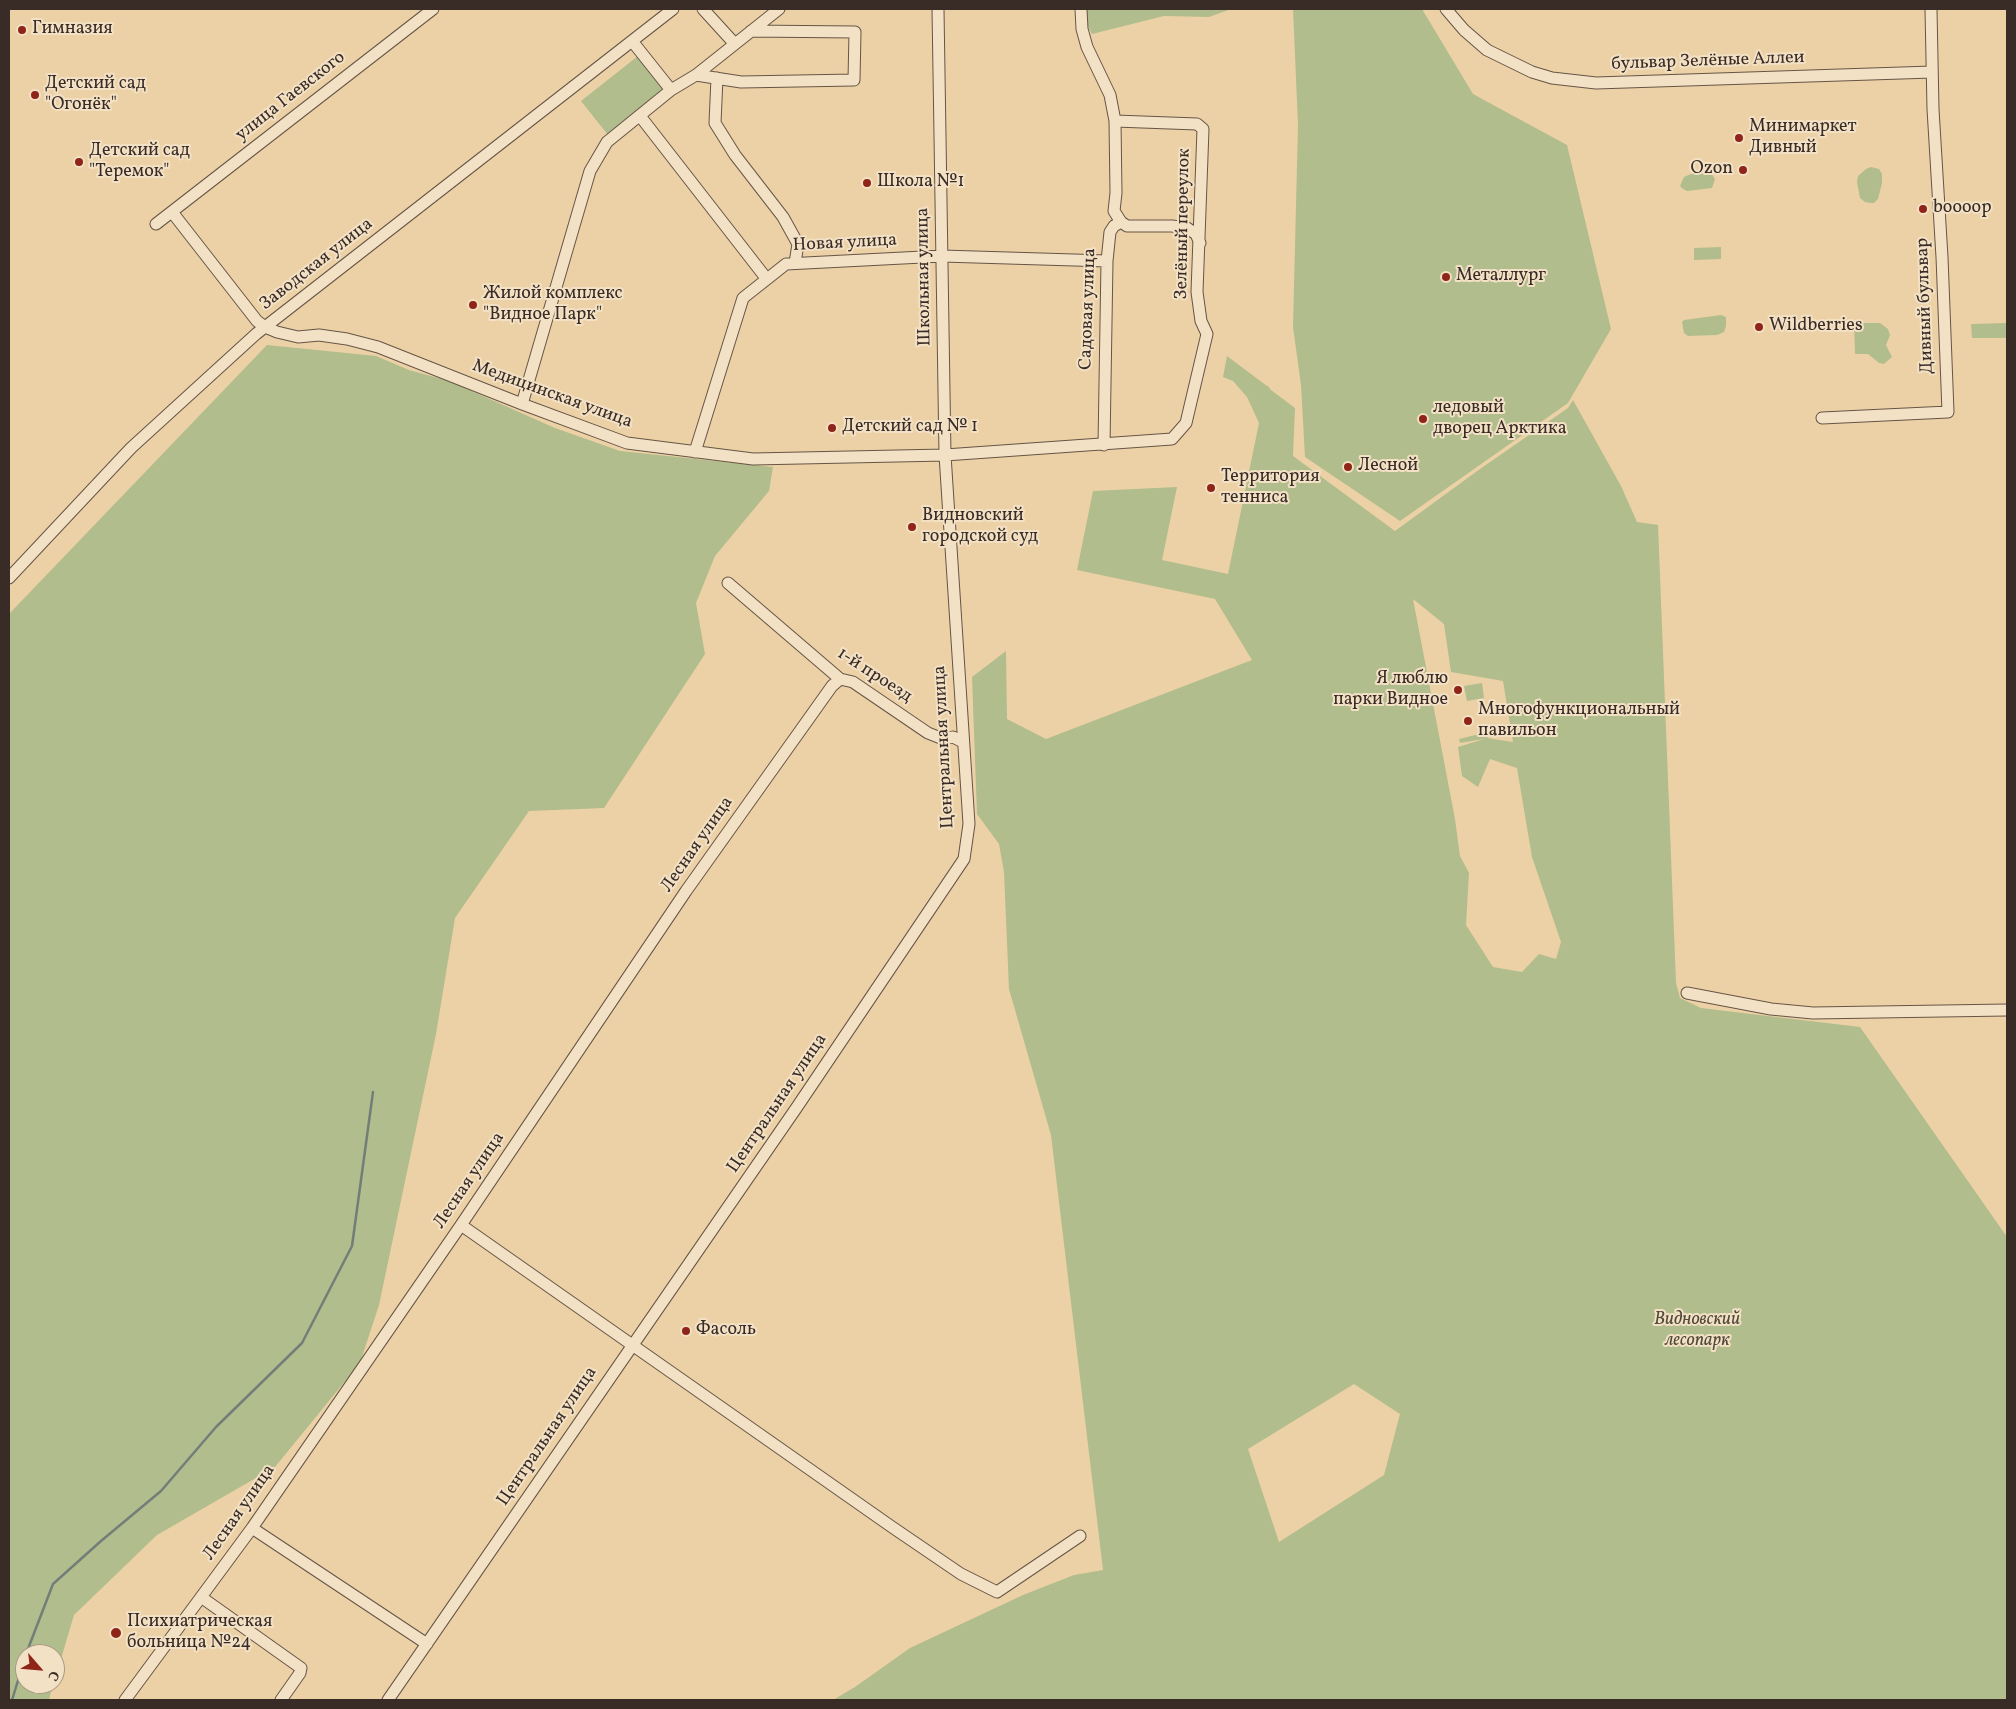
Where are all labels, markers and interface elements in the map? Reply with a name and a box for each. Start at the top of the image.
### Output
place label: Гимназия [32,19,113,41]
marker: Гимназия [16,24,28,36]
street label: улица Гаевского [232,47,350,147]
street label: бульвар Зелёные Аллеи [1611,48,1805,76]
place label: Детский сад "Огонёк" [45,74,146,116]
marker: Детский сад "Огонёк" [29,89,41,101]
place label: Минимаркет Дивный [1749,117,1856,160]
marker: Минимаркет Дивный [1733,132,1745,144]
place label: Детский сад "Теремок" [89,141,190,183]
street label: Зелёный переулок [1172,148,1196,300]
marker: Детский сад "Теремок" [73,156,85,168]
place label: Ozon [1691,159,1733,181]
marker: Ozon [1737,164,1749,176]
place label: Школа №1 [877,172,964,194]
marker: Школа №1 [861,177,873,189]
place label: boooop [1933,198,1991,220]
marker: boooop [1917,203,1929,215]
street label: Школьная улица [913,207,937,347]
street label: Заводская улица [256,214,378,316]
street label: Новая улица [792,230,898,258]
street label: Дивный бульвар [1913,237,1939,375]
street label: Садовая улица [1076,248,1102,370]
place label: Металлург [1456,266,1546,288]
marker: Металлург [1440,271,1452,283]
place label: Жилой комплекс "Видное Парк" [483,284,623,326]
marker: Жилой комплекс "Видное Парк" [467,299,479,311]
place label: Wildberries [1769,316,1863,338]
marker: Wildberries [1753,321,1765,333]
street label: Медицинская улица [469,356,635,434]
place label: ледовый дворец Арктика [1433,398,1567,440]
marker: ледовый дворец Арктика [1417,413,1429,425]
place label: Детский сад № 1 [842,417,978,439]
marker: Детский сад № 1 [826,422,838,434]
place label: Лесной [1358,456,1418,478]
marker: Лесной [1342,461,1354,473]
place label: Территория тенниса [1221,467,1320,509]
marker: Территория тенниса [1205,482,1217,494]
place label: Видновский городской суд [922,506,1038,548]
marker: Видновский городской суд [906,521,918,533]
street label: 1-й проезд [832,644,916,708]
street label: Центральная улица [930,665,960,829]
place label: Я люблю парки Видное [1333,669,1448,712]
marker: Я люблю парки Видное [1452,684,1464,696]
place label: Многофункциональный павильон [1478,700,1680,742]
marker: Многофункциональный павильон [1462,715,1474,727]
street label: Лесная улица [657,793,739,897]
street label: Центральная улица [723,1030,833,1178]
street label: Лесная улица [430,1129,510,1233]
park label: Видновский лесопарк [1654,1310,1740,1352]
place label: Фасоль [696,1320,756,1342]
marker: Фасоль [680,1325,692,1337]
street label: Центральная улица [493,1363,603,1511]
street label: Лесная улица [199,1461,281,1565]
place label: Психиатрическая больница №24 [127,1612,272,1655]
marker: Психиатрическая больница №24 [109,1626,123,1640]
north arrow [15,1644,65,1694]
text: С [42,1667,63,1684]

